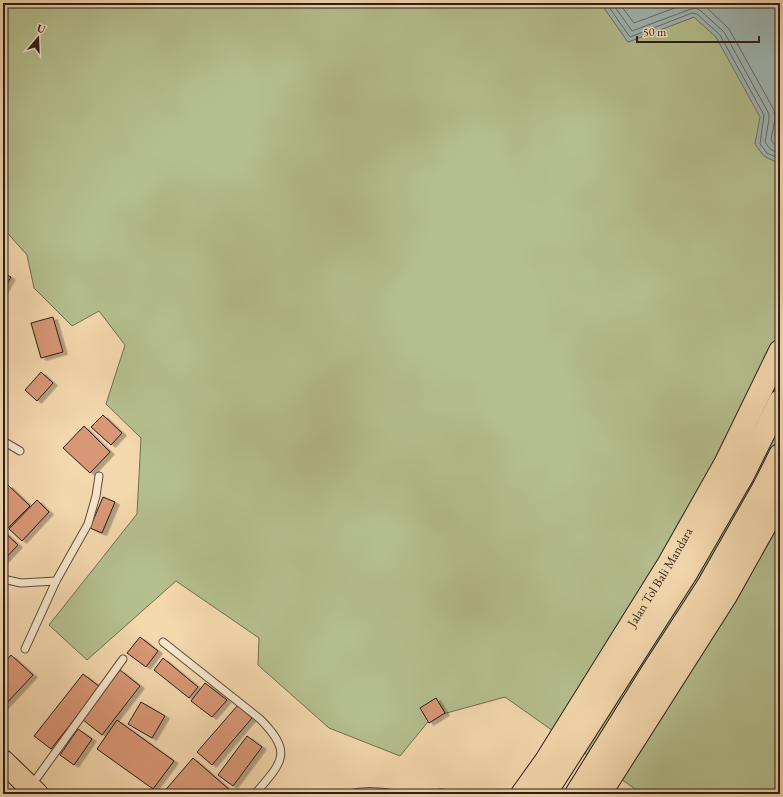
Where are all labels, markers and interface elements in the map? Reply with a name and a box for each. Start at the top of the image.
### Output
north arrow [18,18,58,58]
scale bar [637,18,759,44]
text: U [35,21,48,37]
text: 50 m [643,24,667,40]
street label: Jalan Tol Bali Mandara [623,524,697,631]

